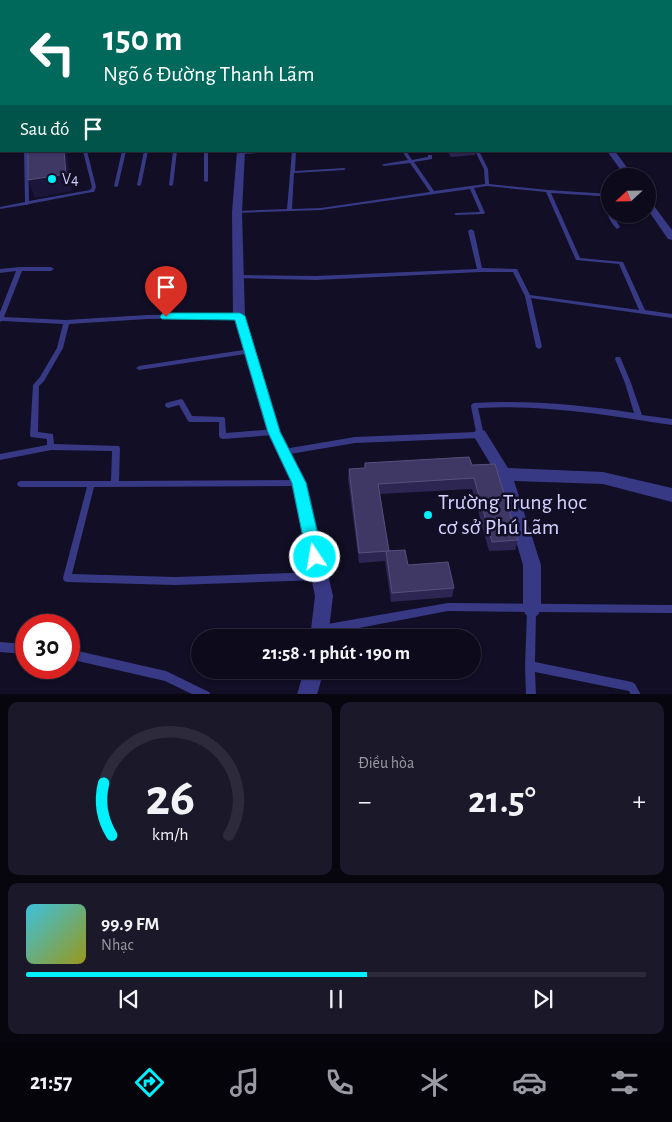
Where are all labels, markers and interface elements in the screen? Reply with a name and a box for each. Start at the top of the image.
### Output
icon: left [20,20,85,85]
text: 150 m [103,22,183,57]
text: Ngõ 6 Đường Thanh Lãm [103,63,315,85]
icon: arrive [79,115,107,143]
text: Sau đó [20,120,69,139]
north arrow [601,168,656,222]
map controls [601,168,656,223]
place label: V4 [62,171,79,187]
marker: V4 [46,173,58,185]
pin [145,266,187,317]
icon: arrive [152,273,180,301]
place label: Trường Trung học cơ sở Phú Lãm [438,491,587,538]
marker: Trường Trung học cơ sở Phú Lãm [422,509,434,521]
position arrow [288,530,340,582]
speed limit sign: 30 [15,614,80,679]
text: 21:58 · 1 phút · 190 m [262,644,410,663]
text: Điều hòa [358,755,414,771]
text: 26 [145,772,195,824]
text: 21.5° [468,782,536,820]
text: − [358,788,371,816]
text: + [633,788,646,816]
text: km/h [152,826,188,844]
text: 99.9 FM [101,915,159,934]
text: Nhạc [101,937,134,953]
icon: previous [115,985,143,1013]
icon: pause [322,985,350,1013]
icon: next [529,985,557,1013]
icon: directions [132,1065,167,1100]
icon: music [227,1065,262,1100]
icon: phone [322,1065,357,1100]
icon: climate [417,1065,452,1100]
icon: car [512,1065,547,1100]
icon: filters [607,1065,642,1100]
text: 21:57 [30,1071,72,1093]

